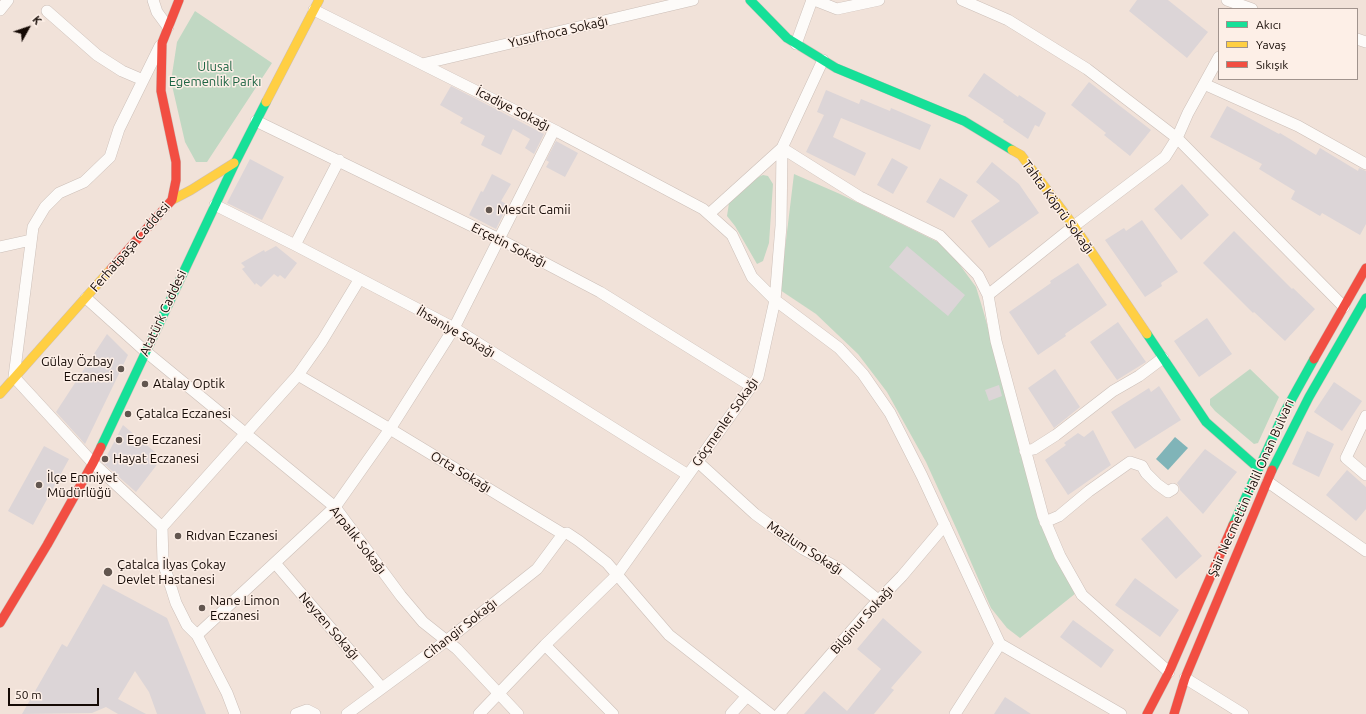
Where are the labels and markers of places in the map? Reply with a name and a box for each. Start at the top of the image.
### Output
place label: Mescit Camii [497,202,571,218]
marker: Mescit Camii [484,205,494,215]
place label: Gülay Özbay Eczanesi [41,354,113,385]
marker: Gülay Özbay Eczanesi [116,364,126,374]
place label: Atalay Optik [153,376,225,392]
marker: Atalay Optik [140,379,150,389]
place label: Çatalca Eczanesi [136,406,231,422]
marker: Çatalca Eczanesi [123,409,133,419]
place label: Ege Eczanesi [127,432,201,448]
marker: Ege Eczanesi [114,435,124,445]
place label: Hayat Eczanesi [113,451,199,467]
marker: Hayat Eczanesi [100,454,110,464]
place label: İlçe Emniyet Müdürlüğü [47,470,117,501]
marker: İlçe Emniyet Müdürlüğü [34,480,44,490]
place label: Rıdvan Eczanesi [186,528,278,544]
marker: Rıdvan Eczanesi [173,531,183,541]
place label: Çatalca İlyas Çokay Devlet Hastanesi [117,557,226,588]
marker: Çatalca İlyas Çokay Devlet Hastanesi [102,566,114,578]
place label: Nane Limon Eczanesi [210,593,280,624]
marker: Nane Limon Eczanesi [197,603,207,613]

